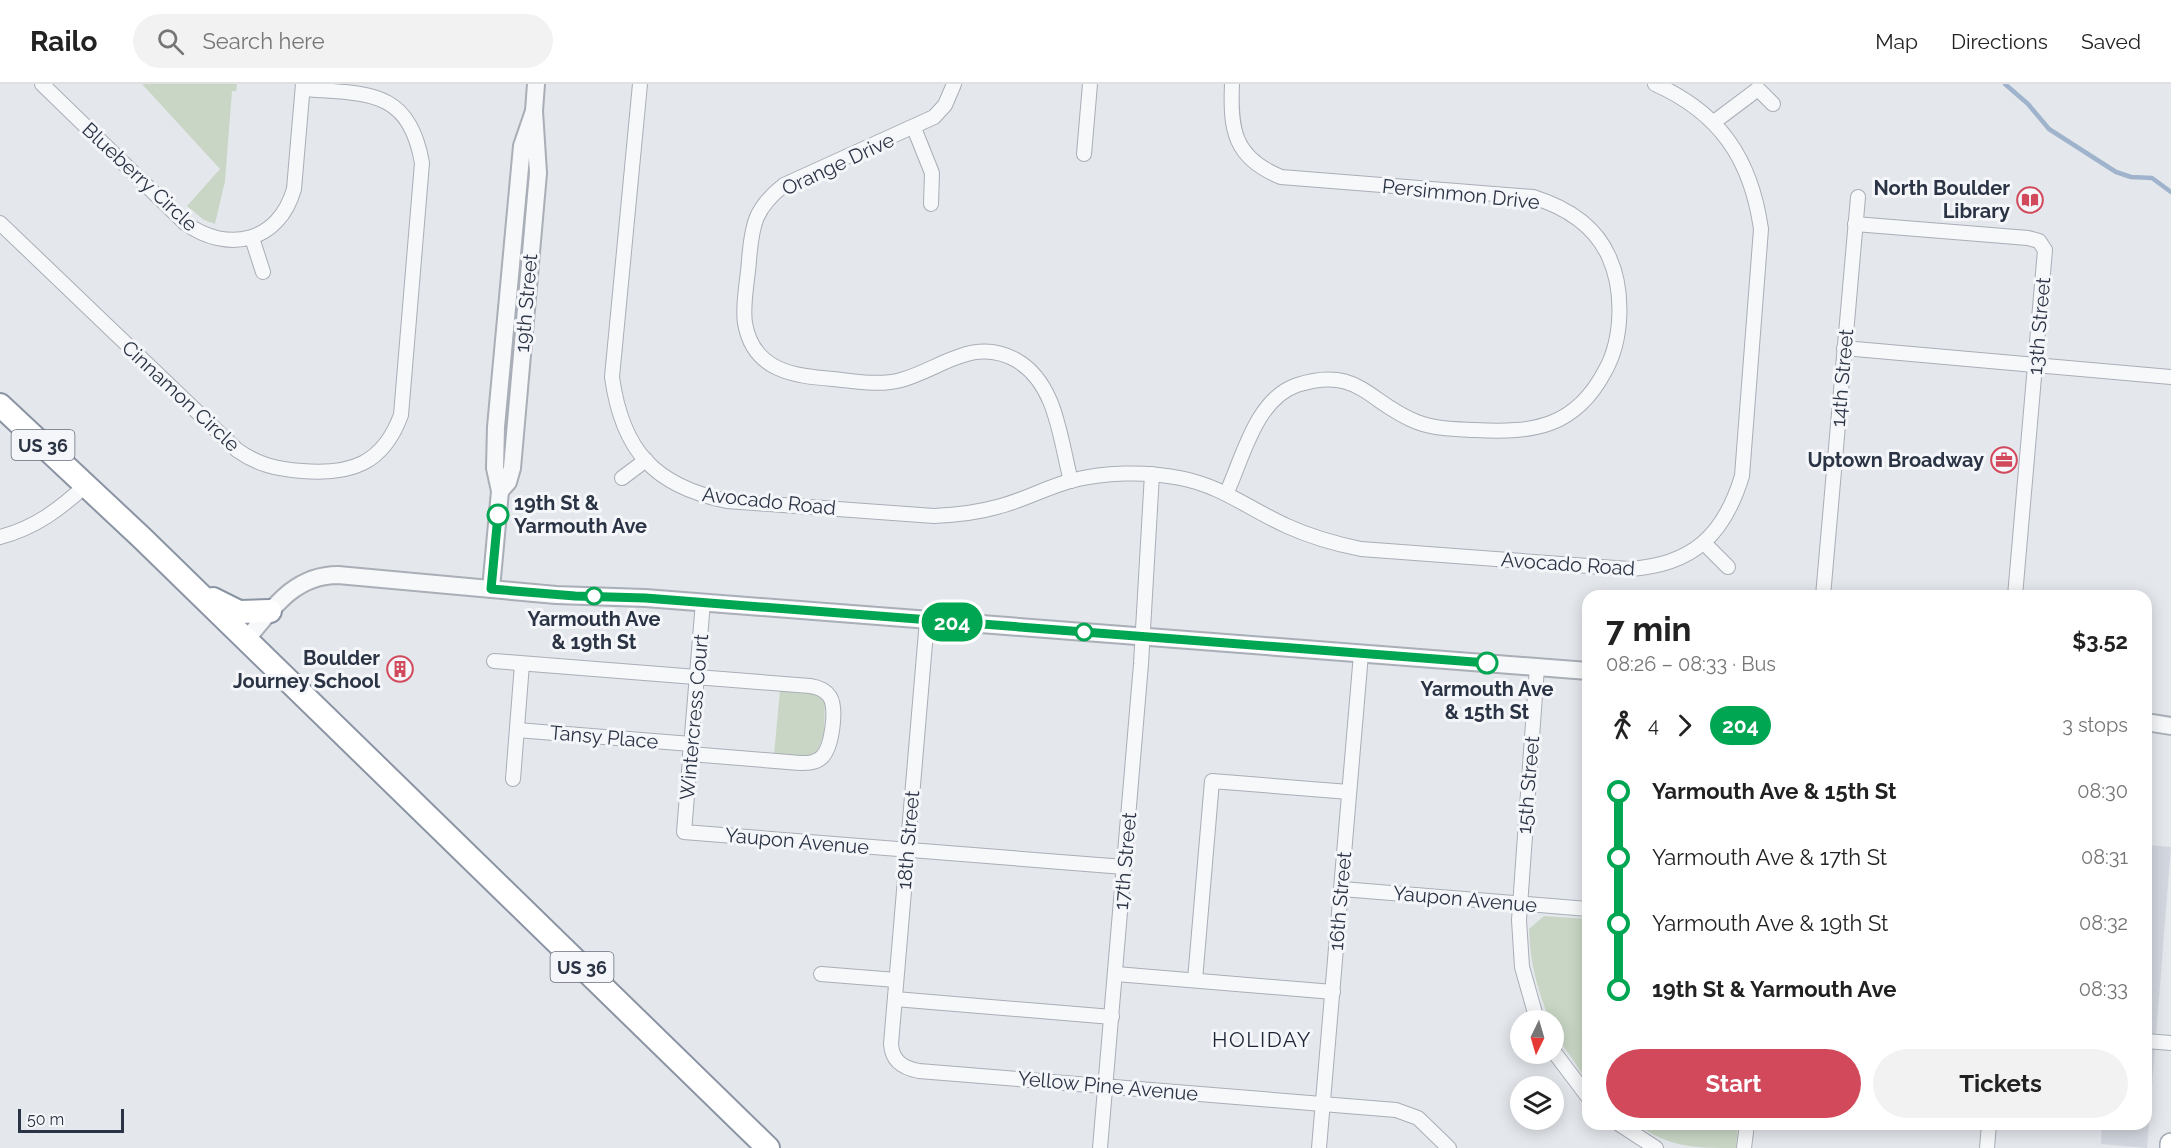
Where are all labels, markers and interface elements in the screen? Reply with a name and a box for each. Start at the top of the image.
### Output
search box [133,14,553,68]
text: Railo [30,25,97,58]
icon: search [154,25,187,58]
text: Search here [202,28,325,54]
text: Map [1875,29,1918,54]
text: Directions [1951,29,2048,54]
text: Saved [2081,29,2141,54]
street label: Blueberry Circle [77,117,203,237]
street label: Orange Drive [778,127,898,201]
street label: Persimmon Drive [1381,174,1541,214]
place label: North Boulder Library [1873,176,2010,223]
library icon: North Boulder Library [2015,185,2045,215]
street label: 19th Street [510,252,542,353]
street label: 13th Street [2023,276,2055,376]
street label: 14th Street [1826,328,1858,428]
street label: Cinnamon Circle [117,335,245,457]
road number: US 36 [12,430,74,460]
office icon: Uptown Broadway [1989,445,2019,475]
place label: Uptown Broadway [1807,448,1984,472]
street label: Avocado Road [701,482,837,520]
place label: 19th St & Yarmouth Ave [514,491,647,538]
marker: 19th St & Yarmouth Ave [487,504,509,526]
street label: Avocado Road [1500,547,1636,581]
marker: Yarmouth Ave & 19th St [585,587,603,605]
line badge: 204 [918,602,986,642]
place label: Yarmouth Ave & 19th St [527,607,661,654]
text: 204 [934,610,970,635]
text: 7 min [1606,610,1692,649]
unlabelled marker [1075,623,1093,641]
text: $3.52 [2072,628,2128,654]
street label: Wintercress Court [675,633,713,801]
place label: Boulder Journey School [233,646,381,693]
marker: Yarmouth Ave & 15th St [1476,652,1498,674]
text: 08:26 – 08:33 · Bus [1606,652,1776,676]
building icon: Boulder Journey School [385,654,415,684]
place label: Yarmouth Ave & 15th St [1420,677,1554,724]
icon: walk [1606,709,1639,742]
icon: forward [1668,709,1701,742]
text: 4 [1648,713,1659,737]
text: 204 [1722,713,1759,738]
text: 3 stops [2062,713,2128,737]
street label: Tansy Place [549,720,660,754]
street label: 15th Street [1512,735,1544,835]
text: Yarmouth Ave & 15th St [1652,778,1896,804]
text: 08:30 [2077,779,2128,803]
street label: 18th Street [892,789,924,891]
street label: 17th Street [1109,811,1141,911]
street label: Yaupon Avenue [724,823,870,859]
text: Yarmouth Ave & 17th St [1652,844,1887,870]
text: 08:31 [2081,845,2128,869]
street label: 16th Street [1324,850,1356,952]
street label: Yaupon Avenue [1392,881,1538,917]
text: Yarmouth Ave & 19th St [1652,910,1888,936]
text: 08:32 [2079,911,2128,935]
road number: US 36 [550,952,614,982]
text: 19th St & Yarmouth Ave [1652,976,1896,1002]
text: 08:33 [2079,977,2128,1001]
north arrow [1510,1010,1564,1064]
map controls [1510,1010,1564,1130]
district label: HOLIDAY [1212,1027,1312,1052]
button: Start [1606,1049,1861,1118]
button: Tickets [1873,1049,2128,1118]
street label: Yellow Pine Avenue [1017,1066,1199,1106]
button: layers [1510,1076,1564,1130]
scale bar [18,1106,124,1134]
text: 50 m [27,1110,64,1129]

